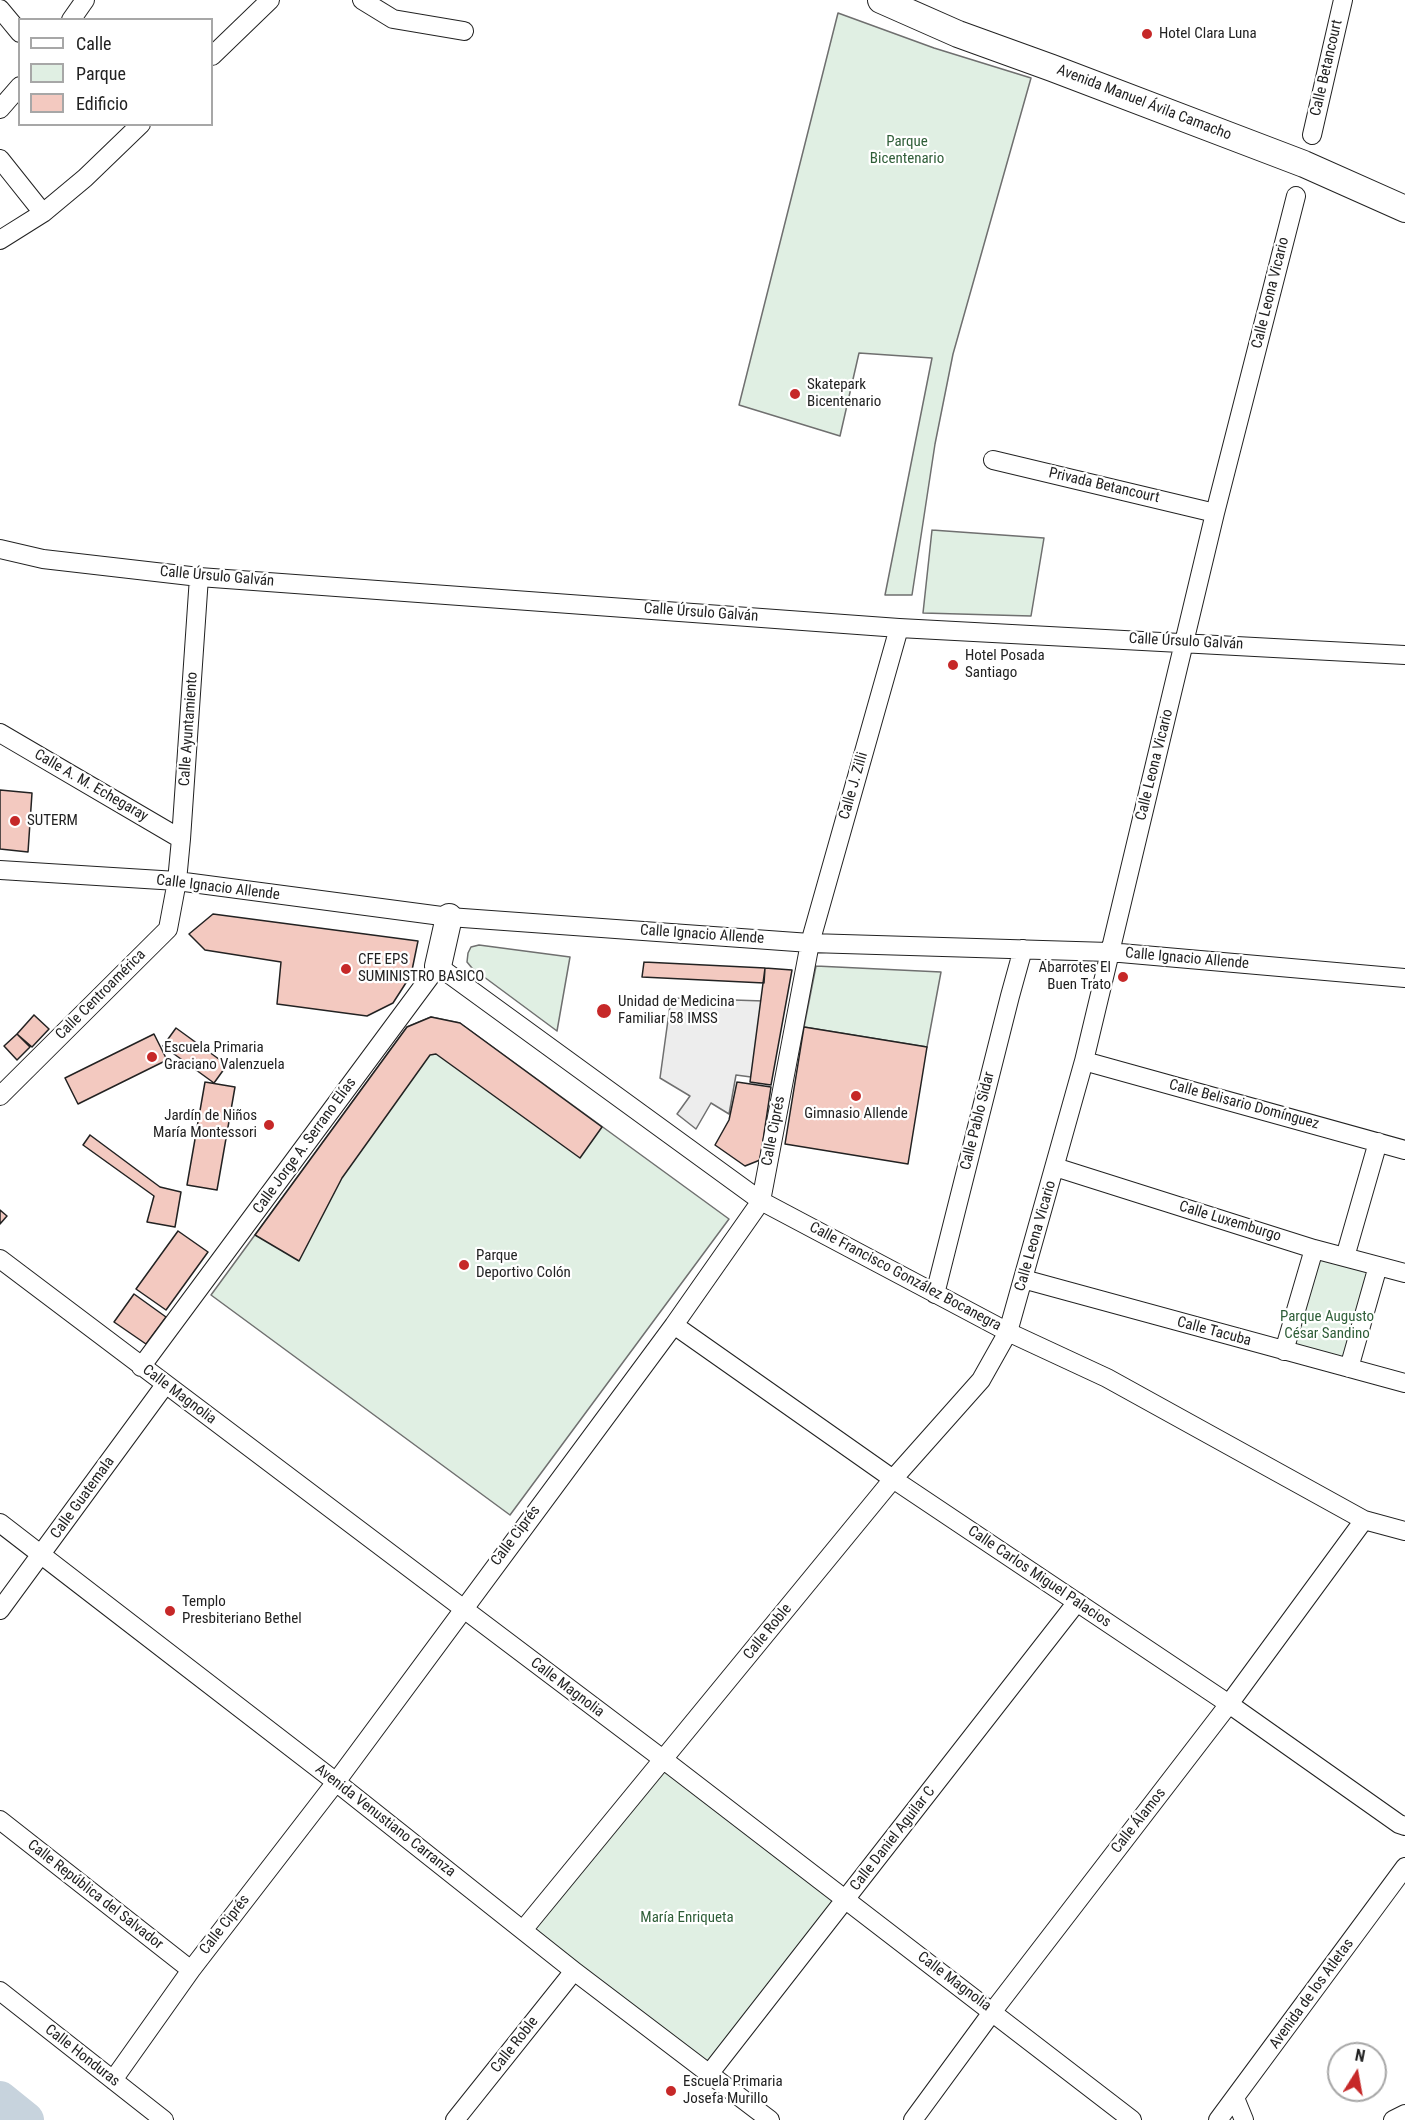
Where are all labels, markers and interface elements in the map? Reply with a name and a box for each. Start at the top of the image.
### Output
legend [18,18,213,126]
street label: Calle Betancourt [1307,18,1347,118]
place label: Hotel Clara Luna [1159,25,1257,43]
marker: Hotel Clara Luna [1140,27,1154,41]
text: Calle [76,33,112,54]
street label: Avenida Manuel Ávila Camacho [1054,61,1234,145]
text: Parque [76,63,126,84]
text: Edificio [76,93,128,114]
park label: Parque Bicentenario [870,133,944,168]
street label: Calle Leona Vicario [1248,235,1294,351]
place label: Skatepark Bicentenario [807,376,881,411]
marker: Skatepark Bicentenario [788,387,802,401]
street label: Privada Betancourt [1047,465,1161,507]
street label: Calle Úrsulo Galván [159,563,275,591]
street label: Calle Úrsulo Galván [643,600,759,626]
street label: Calle Úrsulo Galván [1128,630,1244,654]
place label: Hotel Posada Santiago [965,647,1045,682]
marker: Hotel Posada Santiago [946,658,960,672]
street label: Calle Ayuntamiento [176,671,202,787]
street label: Calle Leona Vicario [1132,707,1178,823]
street label: Calle A. M. Echegaray [31,746,151,826]
street label: Calle J. Zilli [836,750,872,822]
place label: SUTERM [27,812,78,830]
marker: SUTERM [8,814,22,828]
street label: Calle Ignacio Allende [155,871,281,905]
street label: Calle Ignacio Allende [639,922,765,948]
street label: Calle Ignacio Allende [1124,945,1250,973]
street label: Calle Centroamérica [52,946,150,1044]
place label: CFE EPS SUMINISTRO BASICO [358,951,484,986]
place label: Abarrotes El Buen Trato [1039,959,1111,994]
marker: CFE EPS SUMINISTRO BASICO [339,962,353,976]
marker: Abarrotes El Buen Trato [1116,970,1130,984]
place label: Unidad de Medicina Familiar 58 IMSS [618,993,735,1028]
marker: Unidad de Medicina Familiar 58 IMSS [595,1002,613,1020]
place label: Escuela Primaria Graciano Valenzuela [164,1039,285,1074]
marker: Escuela Primaria Graciano Valenzuela [145,1050,159,1064]
street label: Calle Pablo Sidar [957,1070,999,1172]
street label: Calle Jorge A. Serrano Elías [250,1074,360,1218]
street label: Calle Belisario Domínguez [1167,1076,1321,1134]
marker: Gimnasio Allende [849,1089,863,1103]
street label: Calle Ciprés [758,1095,790,1167]
place label: Gimnasio Allende [804,1105,908,1123]
place label: Jardín de Niños María Montessori [153,1107,257,1142]
marker: Jardín de Niños María Montessori [262,1118,276,1132]
street label: Calle Leona Vicario [1012,1179,1060,1293]
street label: Calle Luxemburgo [1177,1198,1283,1246]
street label: Calle Francisco González Bocanegra [806,1219,1004,1335]
place label: Parque Deportivo Colón [476,1247,571,1282]
marker: Parque Deportivo Colón [457,1258,471,1272]
park label: Parque Augusto César Sandino [1280,1308,1374,1343]
street label: Calle Tacuba [1175,1313,1253,1351]
street label: Calle Magnolia [139,1361,219,1429]
street label: Calle Guatemala [47,1454,119,1542]
street label: Calle Ciprés [488,1502,544,1570]
street label: Calle Carlos Miguel Palacios [964,1522,1114,1632]
place label: Templo Presbiteriano Bethel [182,1593,302,1628]
street label: Calle Roble [740,1601,796,1663]
marker: Templo Presbiteriano Bethel [163,1604,177,1618]
street label: Calle Magnolia [527,1654,607,1722]
street label: Avenida Venustiano Carranza [311,1761,459,1881]
street label: Calle Daniel Aguilar C [847,1783,939,1895]
street label: Calle Álamos [1108,1785,1170,1857]
street label: Calle República del Salvador [24,1836,166,1954]
street label: Calle Ciprés [196,1892,254,1958]
park label: María Enriqueta [640,1909,734,1927]
street label: Avenida de los Atletas [1266,1936,1358,2052]
street label: Calle Magnolia [914,1948,994,2016]
street label: Calle Roble [487,2013,543,2077]
street label: Calle Honduras [41,2021,123,2091]
north arrow [1327,2042,1387,2102]
text: N [1354,2046,1367,2066]
place label: Escuela Primaria Josefa Murillo [683,2073,783,2108]
marker: Escuela Primaria Josefa Murillo [664,2084,678,2098]

